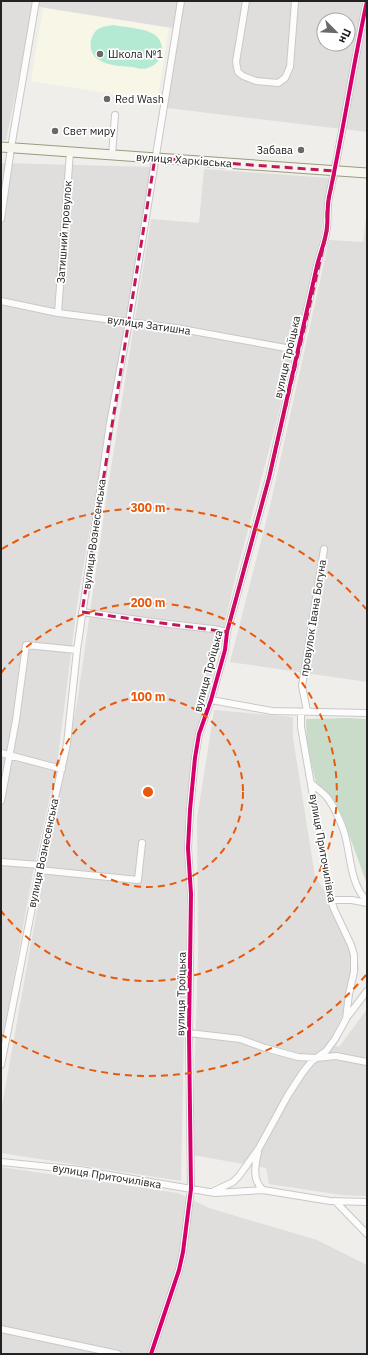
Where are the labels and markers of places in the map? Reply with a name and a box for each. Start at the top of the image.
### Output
place label: Школа №1 [108,47,163,61]
marker: Школа №1 [95,49,105,59]
place label: Red Wash [115,92,164,106]
marker: Red Wash [102,94,112,104]
place label: Свет миру [63,124,116,138]
marker: Свет миру [50,126,60,136]
place label: Забава [257,143,293,157]
marker: Забава [296,145,306,155]
centre of rings [141,785,155,799]

